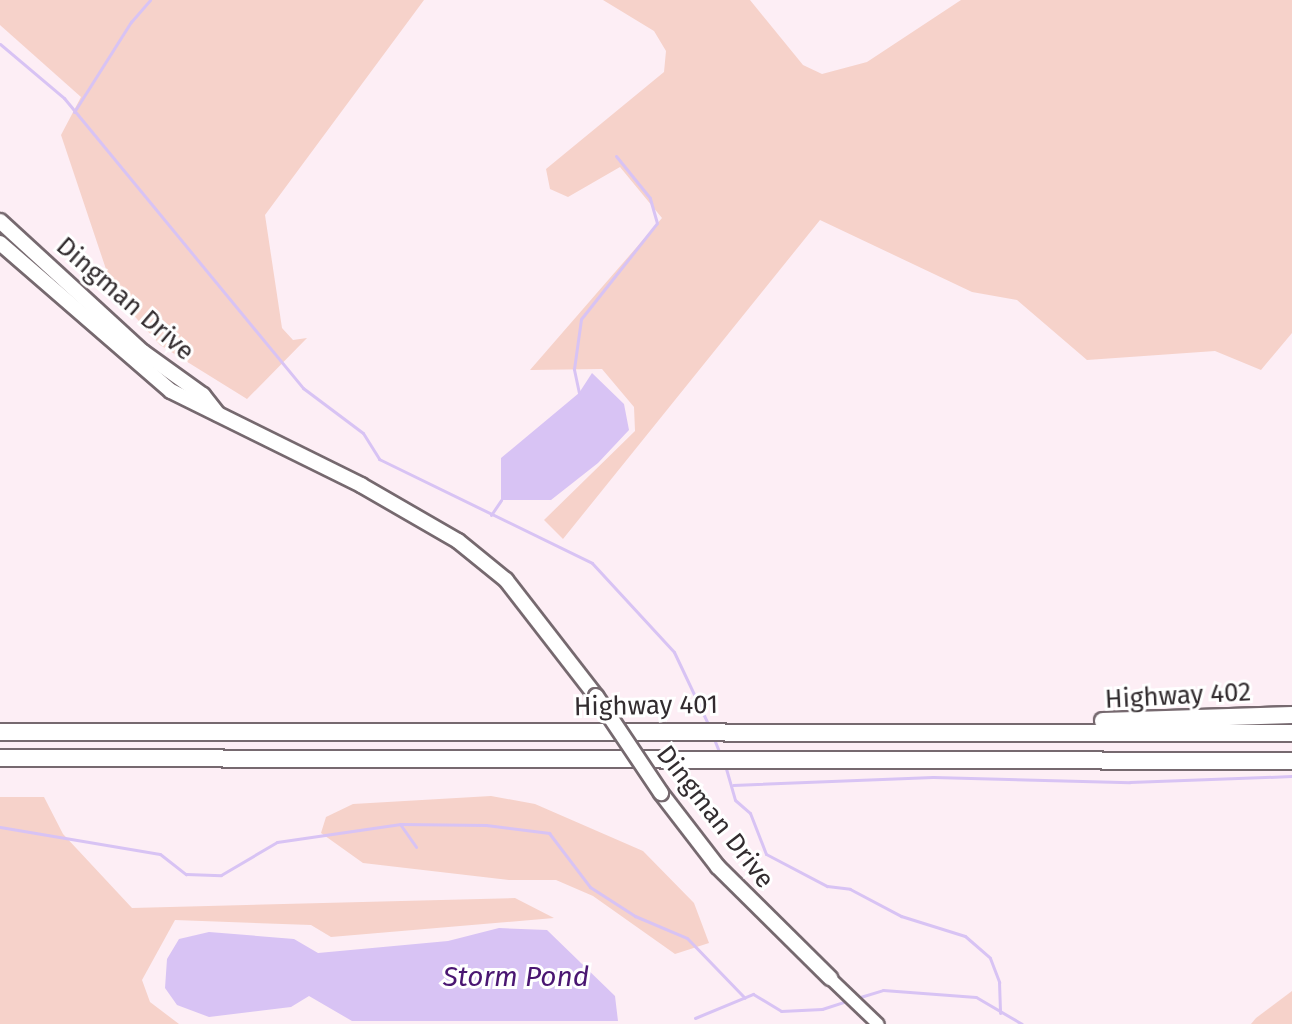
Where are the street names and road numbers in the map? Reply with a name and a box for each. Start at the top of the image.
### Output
street label: Dingman Drive [50,231,200,367]
street label: Highway 402 [1104,677,1252,715]
street label: Highway 401 [573,689,719,723]
street label: Dingman Drive [650,739,780,895]

